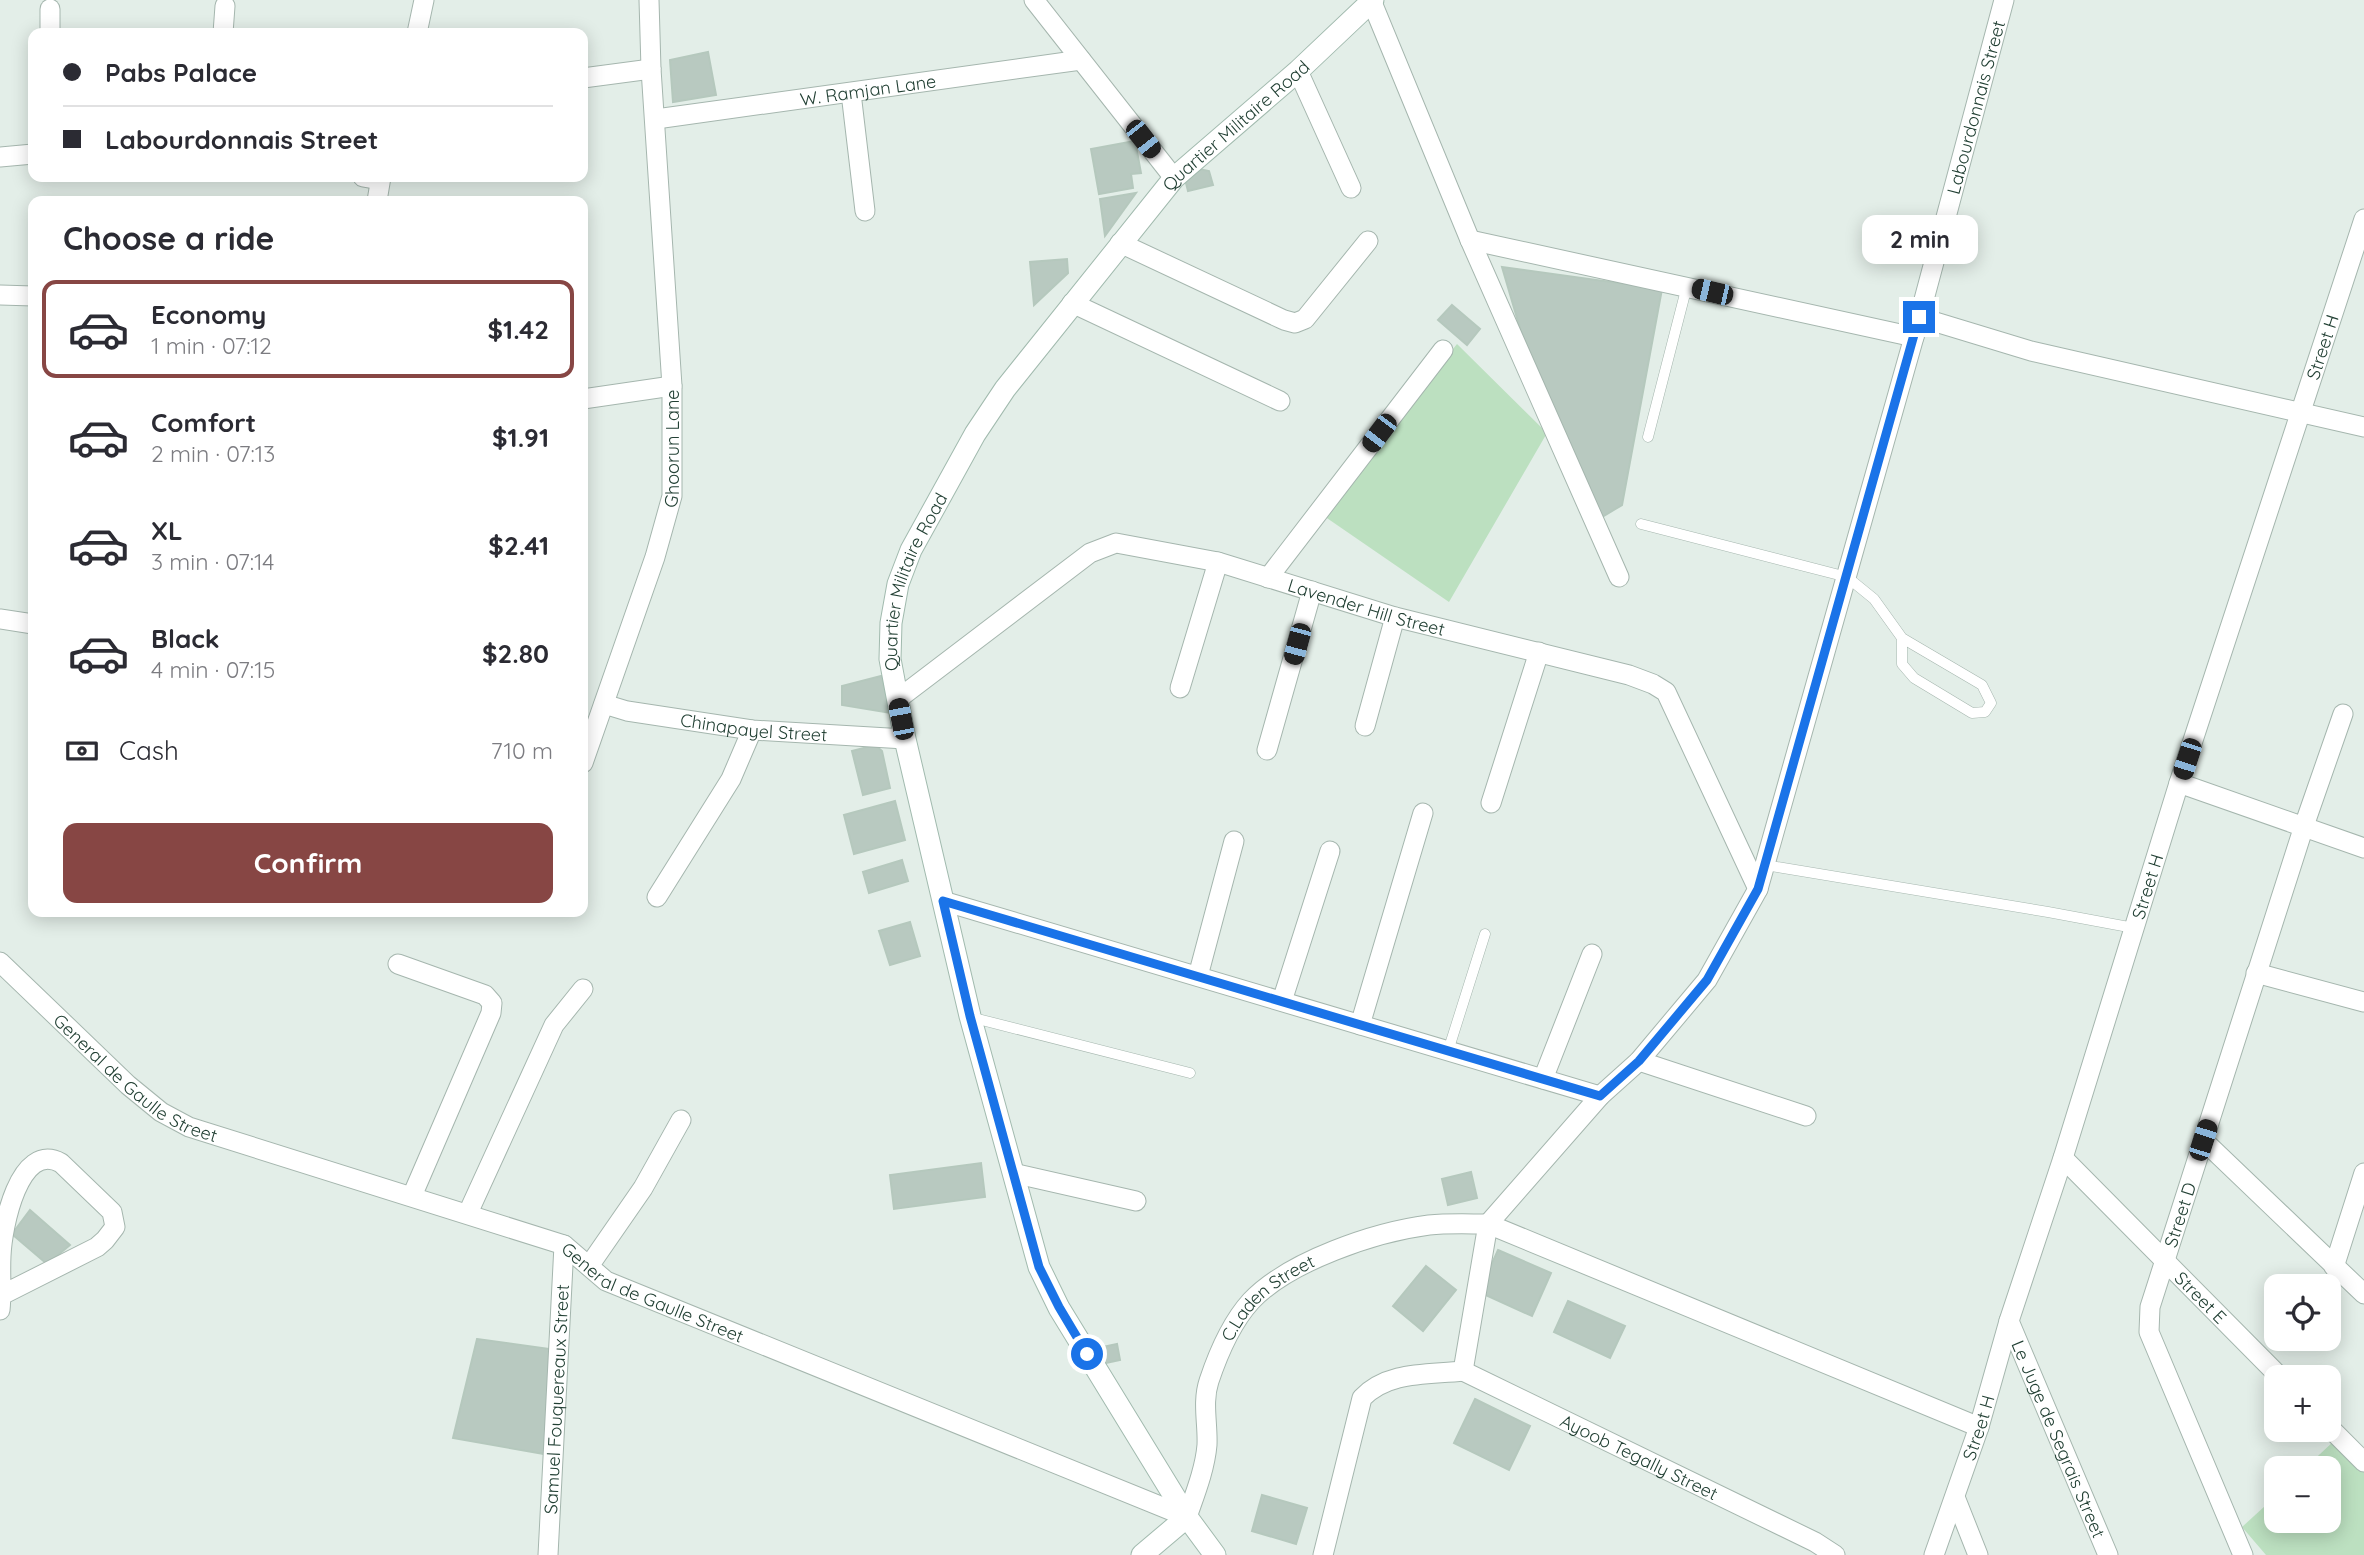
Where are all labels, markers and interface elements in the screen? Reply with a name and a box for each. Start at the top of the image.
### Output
street label: Labourdonnais Street [1941,18,2010,197]
street label: Quartier Militaire Road [1157,55,1314,195]
text: Pabs Palace [105,56,257,89]
street label: W. Ramjan Lane [798,69,938,110]
car [1122,116,1165,162]
text: Labourdonnais Street [105,123,378,156]
callout: 2 min [1861,216,1977,264]
text: Choose a ride [63,218,275,258]
text: 2 min [1890,225,1950,254]
car [1690,277,1735,307]
icon: car [67,298,130,361]
text: Economy [151,298,266,331]
route end [1903,301,1935,333]
street label: Street H [2301,311,2343,382]
text: $1.42 [488,313,549,346]
text: 1 min · 07:12 [151,331,272,360]
street label: Ghoorun Lane [658,389,684,510]
icon: car [67,406,130,469]
text: Comfort [151,406,256,439]
car [1358,410,1401,456]
text: $1.91 [492,421,549,454]
text: 2 min · 07:13 [151,439,275,468]
street label: Quartier Militaire Road [878,489,952,673]
icon: car [67,514,130,577]
text: XL [151,514,183,547]
text: $2.41 [488,529,549,562]
text: 3 min · 07:14 [151,547,274,576]
street label: Lavender Hill Street [1285,573,1447,640]
car [1282,621,1313,667]
icon: car [67,622,130,685]
text: Black [151,622,220,655]
text: $2.80 [482,637,549,670]
text: 4 min · 07:15 [151,655,275,684]
car [887,696,916,742]
street label: Chinapayel Street [679,708,828,746]
icon: cash [63,732,101,770]
text: Cash [119,734,179,767]
text: 710 m [491,736,553,765]
car [2171,736,2204,782]
button: Confirm [63,823,553,903]
street label: Street H [2126,851,2168,922]
street label: General de Gaulle Street [49,1008,220,1147]
car [2187,1117,2220,1163]
street label: Street D [2158,1179,2201,1250]
street label: General de Gaulle Street [557,1237,747,1347]
street label: C.Laden Street [1215,1249,1318,1345]
street label: Street E [2170,1266,2232,1328]
map controls [2264,1274,2341,1533]
button: locate [2264,1274,2341,1351]
street label: Samuel Fouquereaux Street [539,1284,573,1515]
street label: Le Juge de Segrais Street [2007,1337,2111,1541]
route start [1071,1338,1103,1370]
button: + [2264,1365,2341,1442]
street label: Street H [1957,1392,1999,1463]
street label: Ayoob Tegally Street [1557,1409,1722,1505]
button: − [2264,1456,2341,1533]

